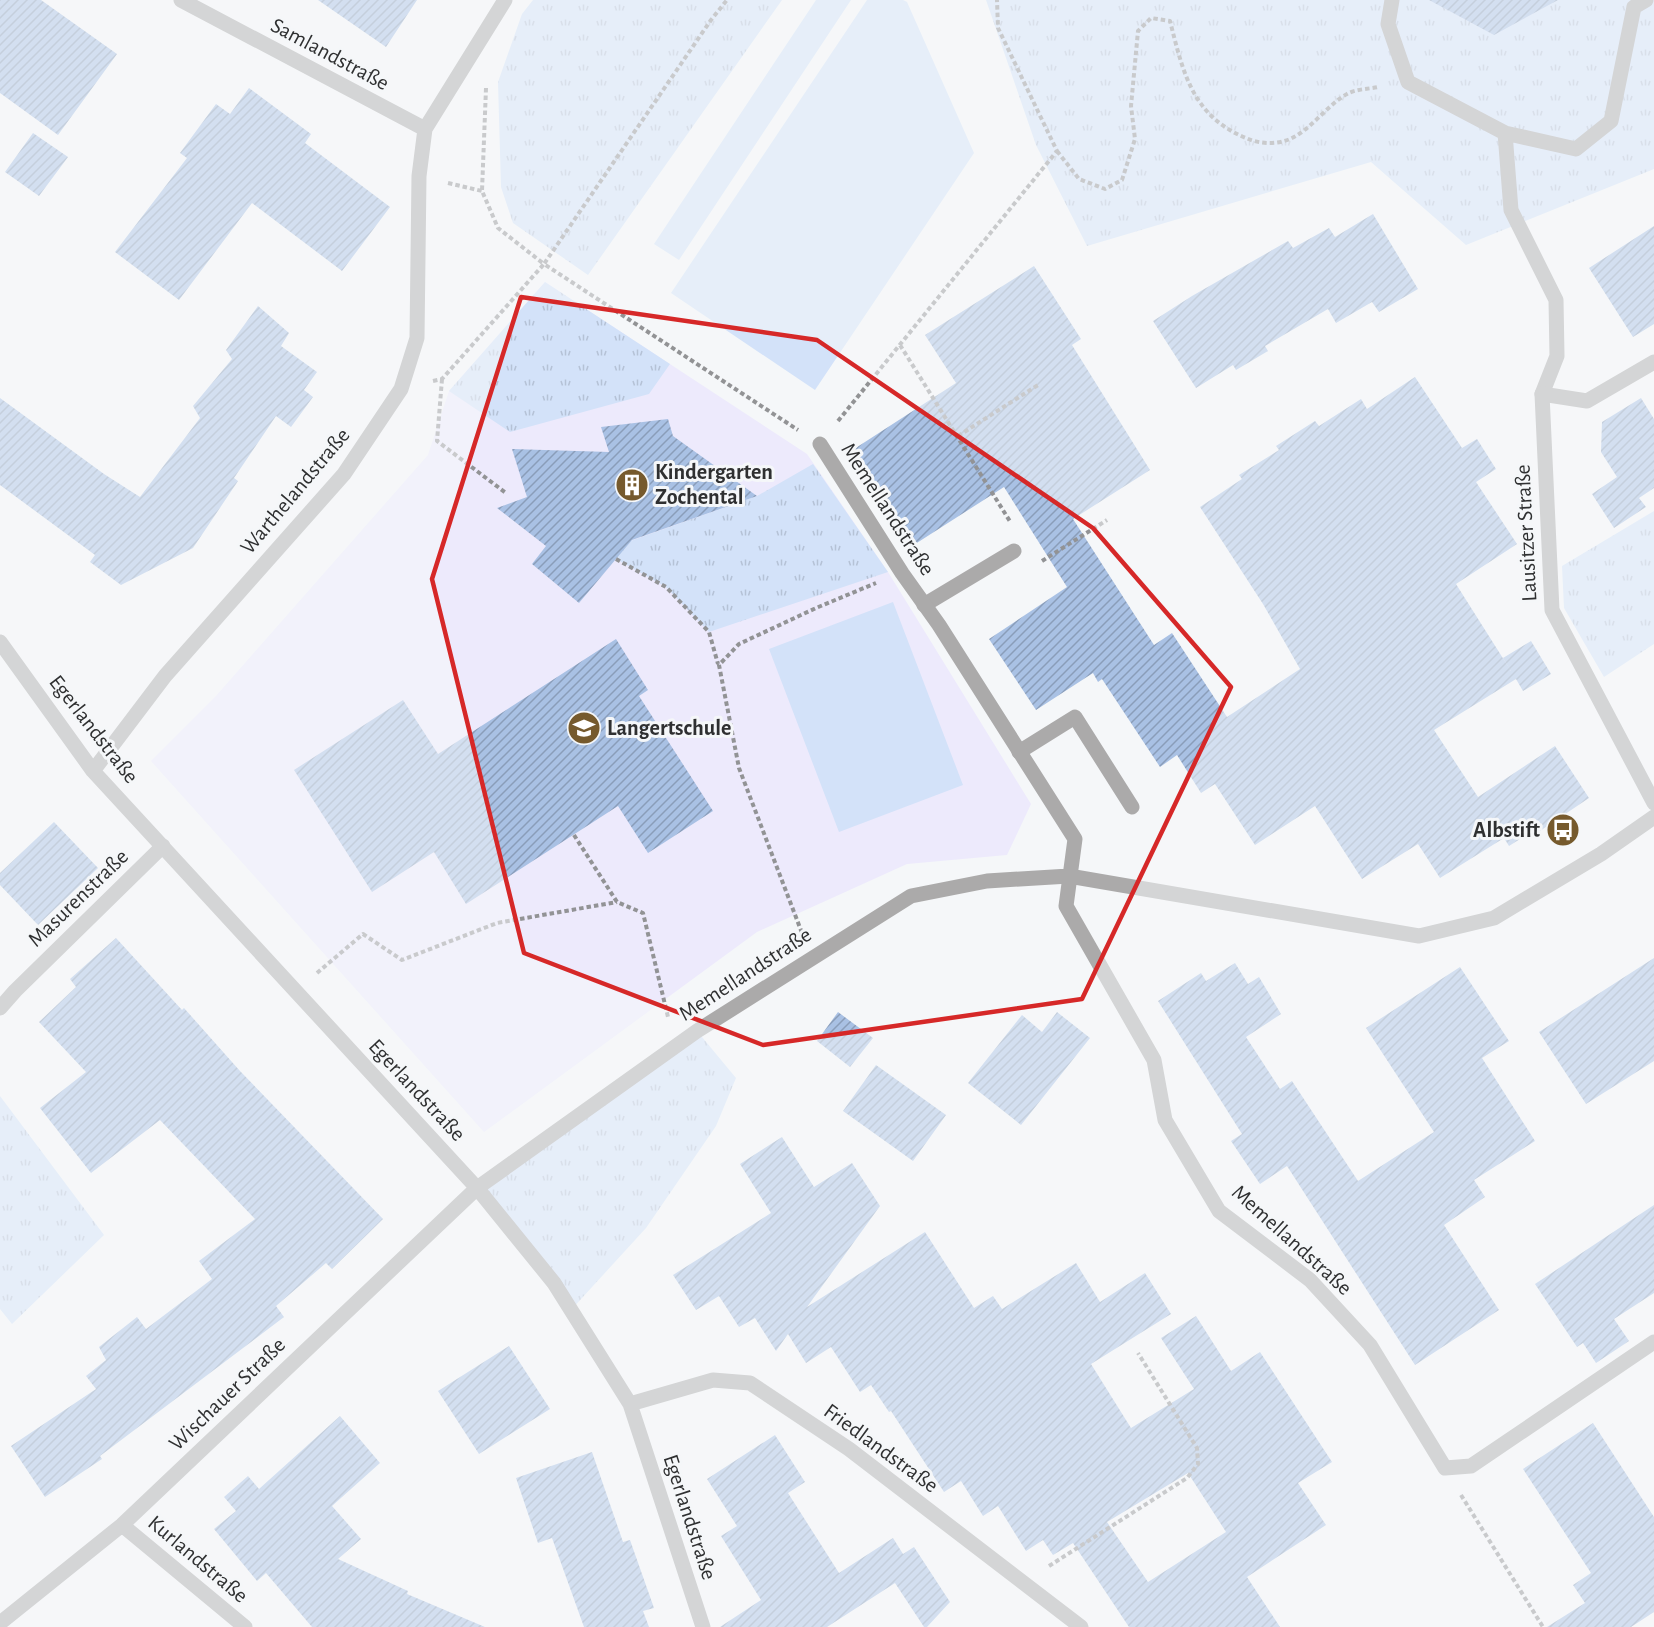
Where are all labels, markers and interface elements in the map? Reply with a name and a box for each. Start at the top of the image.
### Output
street label: Samlandstraße [267,14,393,94]
street label: Warthelandstraße [236,424,354,558]
street label: Memellandstraße [837,439,939,579]
place label: Kindergarten Zochental [655,461,773,508]
street label: Lausitzer Straße [1511,464,1541,602]
building icon: Kindergarten Zochental [614,467,650,503]
street label: Egerlandstraße [45,671,143,787]
school or university icon: Langertschule [566,710,602,746]
place label: Langertschule [607,717,731,739]
bus stop icon: Albstift [1545,812,1581,848]
place label: Albstift [1473,819,1541,841]
street label: Masurenstraße [24,845,132,951]
street label: Memellandstraße [675,923,815,1025]
street label: Egerlandstraße [365,1035,469,1145]
street label: Memellandstraße [1228,1181,1356,1299]
street label: Wischauer Straße [165,1333,289,1455]
street label: Friedlandstraße [820,1399,942,1497]
street label: Egerlandstraße [659,1452,721,1582]
street label: Kurlandstraße [144,1511,252,1607]

